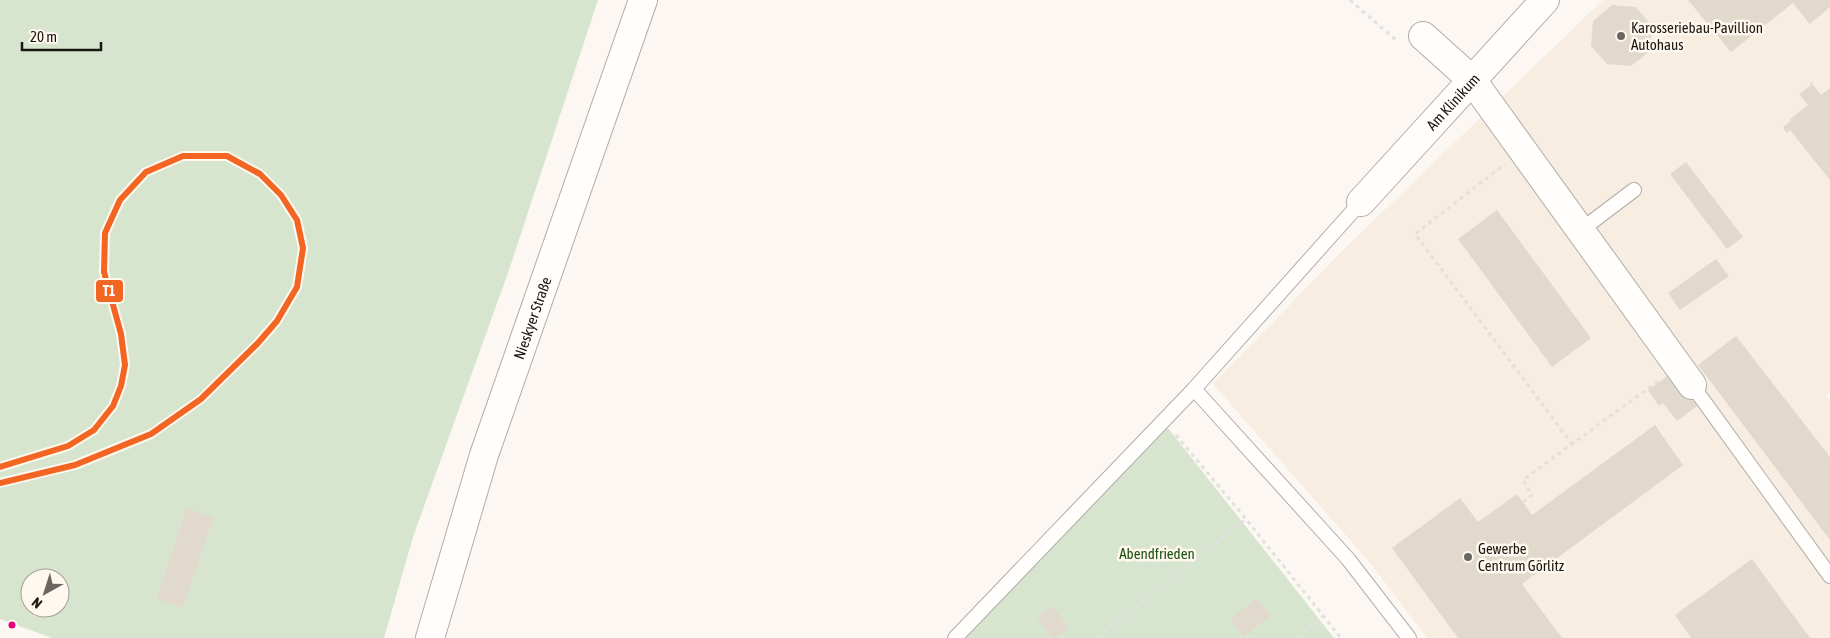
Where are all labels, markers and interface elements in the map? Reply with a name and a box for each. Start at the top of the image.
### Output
place label: Karosseriebau-Pavillion Autohaus [1631,19,1763,53]
scale bar [22,20,101,52]
text: 20 m [30,28,57,45]
marker: Karosseriebau-Pavillion Autohaus [1615,30,1627,42]
street label: Am Klinikum [1423,70,1483,133]
street label: Nieskyer Straße [510,274,554,361]
line badge: T1 [95,279,124,303]
text: T1 [103,283,116,299]
place label: Gewerbe Centrum Görlitz [1478,540,1565,574]
park label: Abendfrieden [1119,545,1195,562]
marker: Gewerbe Centrum Görlitz [1462,551,1474,563]
north arrow [20,568,70,618]
text: N [29,594,45,612]
unlabelled marker [7,620,17,630]

